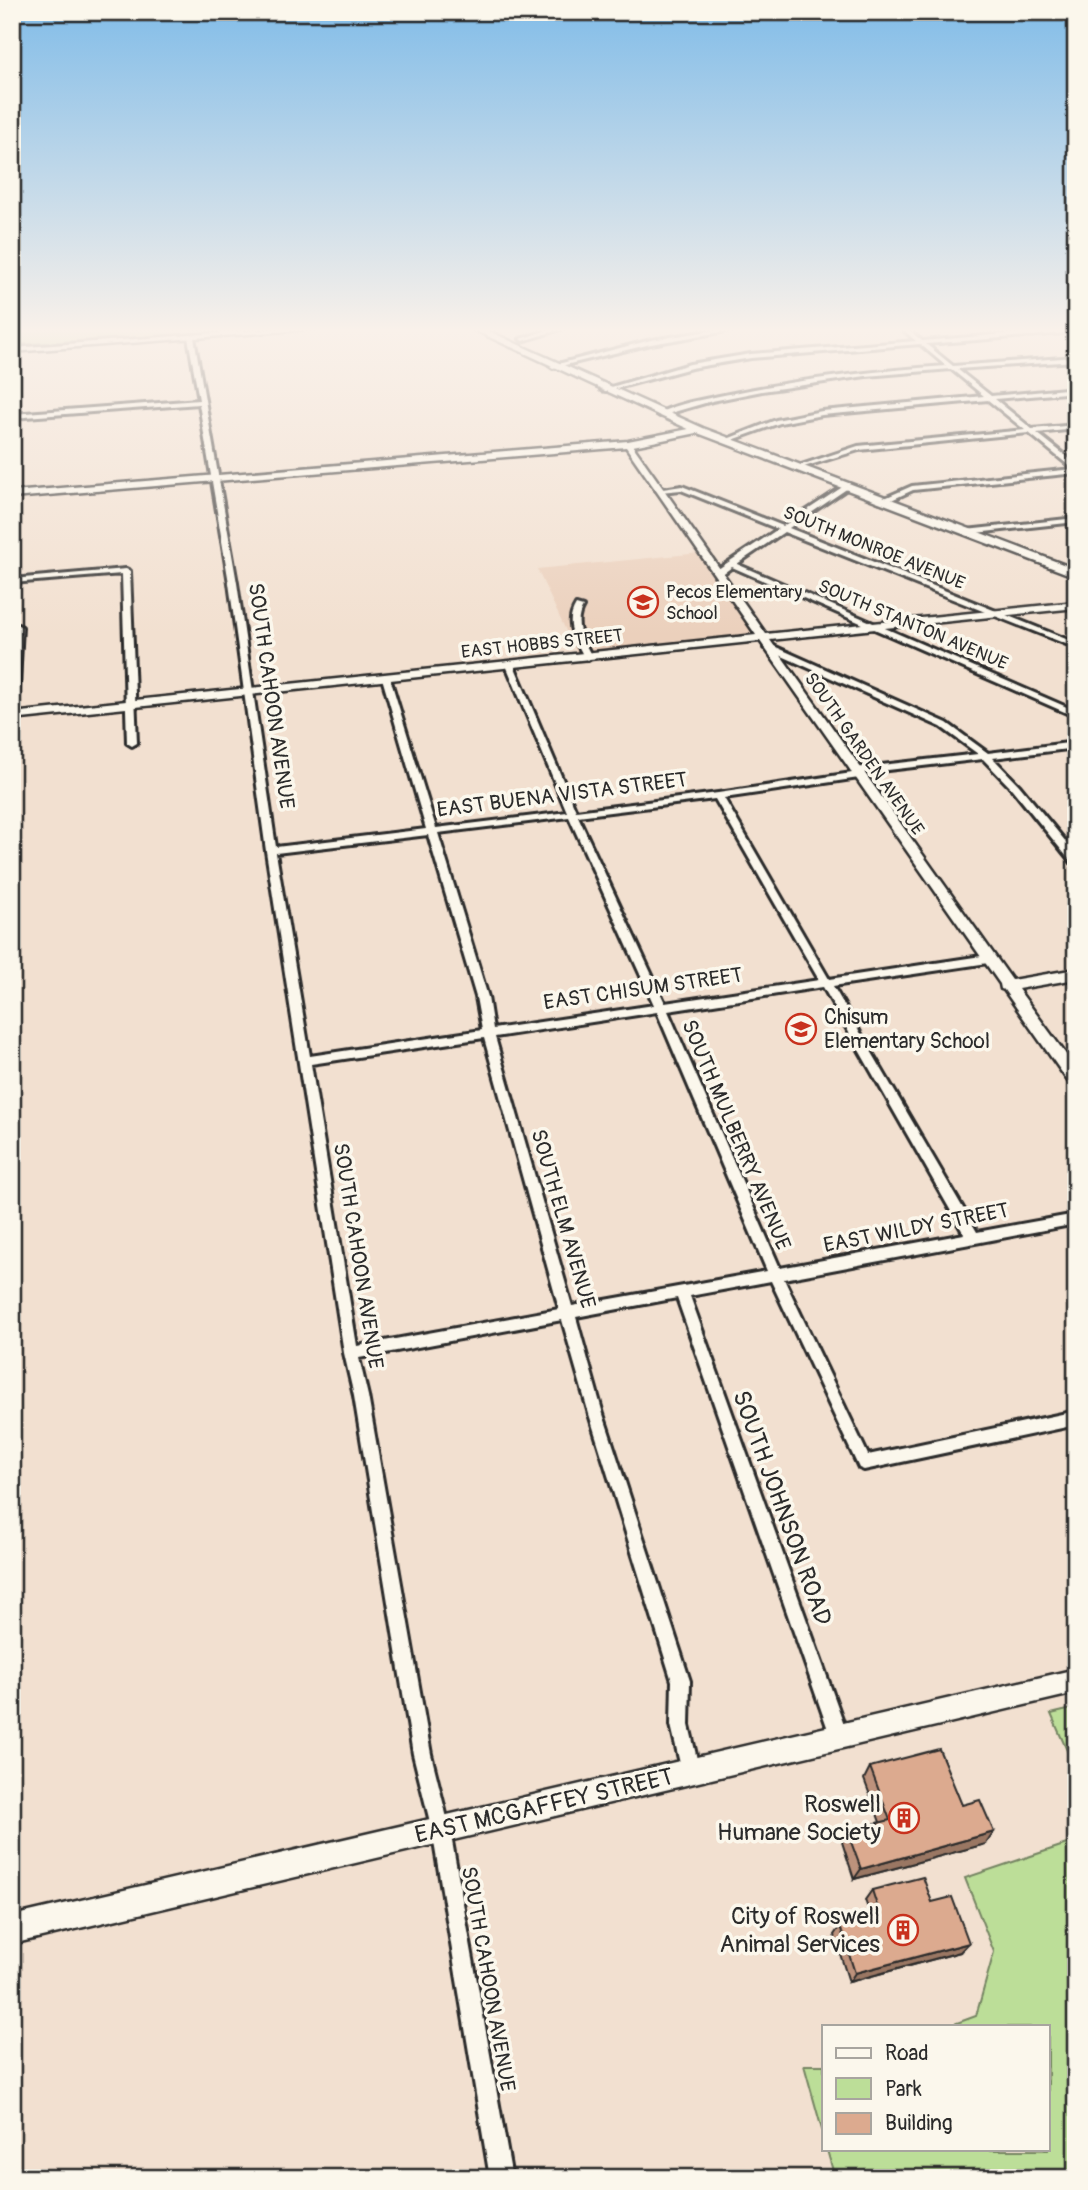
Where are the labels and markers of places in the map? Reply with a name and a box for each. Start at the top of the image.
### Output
place label: Pecos Elementary School [666,581,802,625]
school or university icon: Pecos Elementary School [626,585,660,619]
place label: Chisum Elementary School [824,1004,990,1055]
school or university icon: Chisum Elementary School [784,1012,818,1046]
place label: Roswell Humane Society [717,1790,881,1847]
building icon: Roswell Humane Society [887,1801,921,1835]
place label: City of Roswell Animal Services [720,1902,880,1959]
building icon: City of Roswell Animal Services [886,1913,920,1947]

